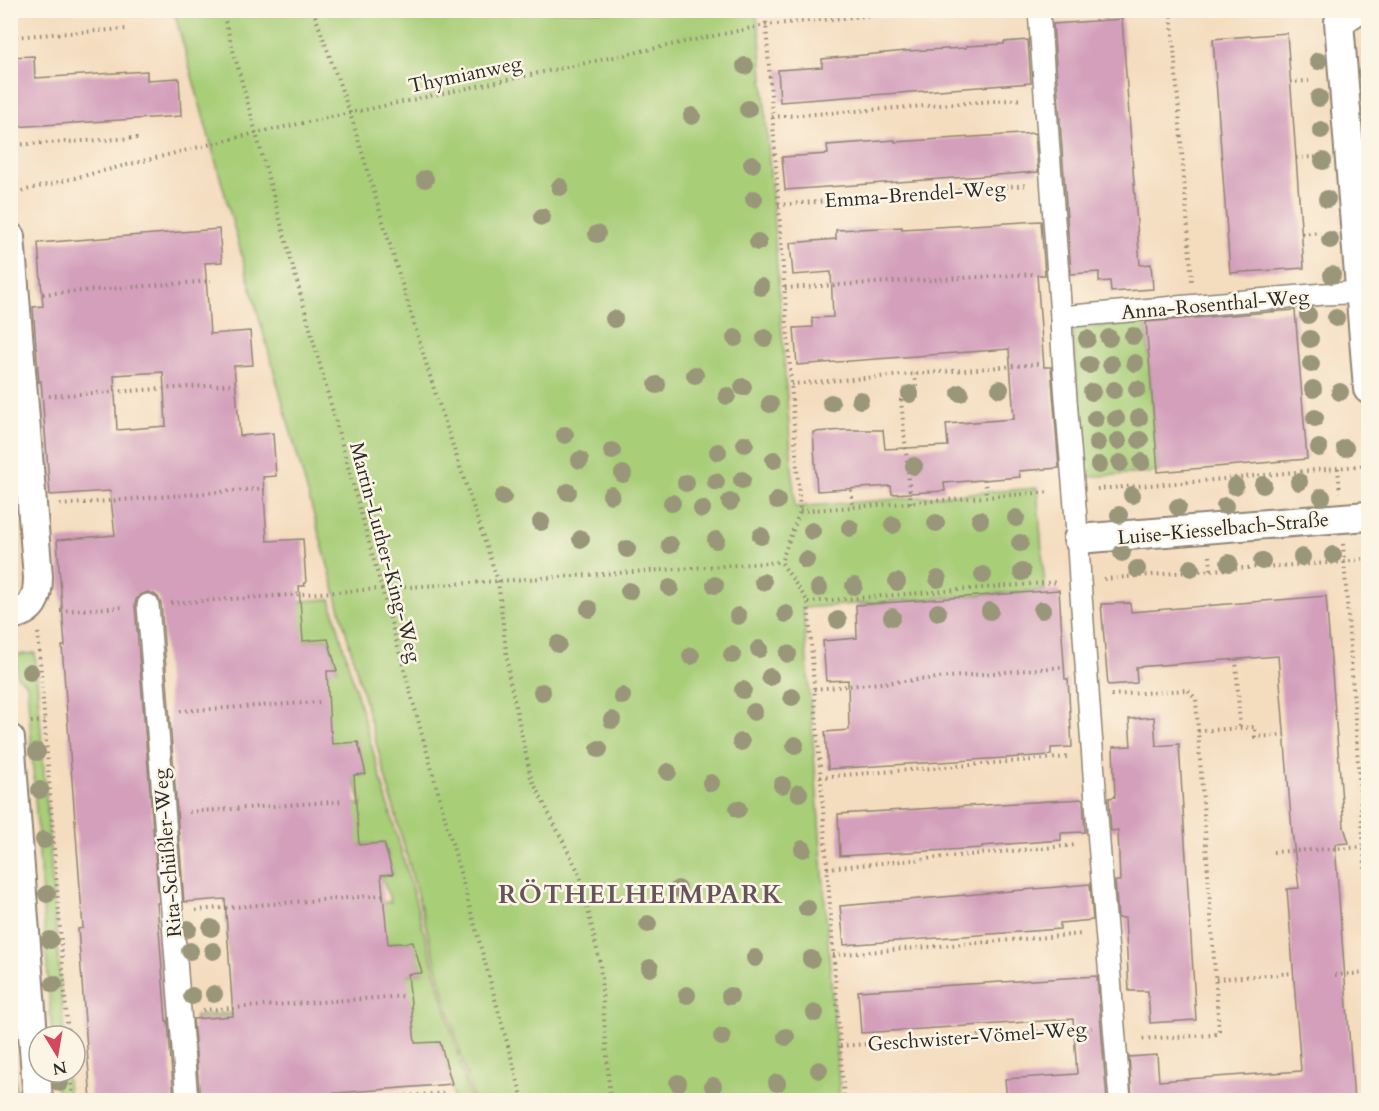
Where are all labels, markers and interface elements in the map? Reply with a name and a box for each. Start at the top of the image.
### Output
street label: Thymianweg [406,49,525,100]
street label: Emma-Brendel-Weg [824,175,1007,214]
street label: Anna-Rosenthal-Weg [1120,283,1311,326]
street label: Martin-Luther-King-Weg [343,439,428,666]
street label: Luise-Kiesselbach-Straße [1116,506,1330,551]
street label: Rita-Schüßler-Weg [147,767,188,938]
district label: RÖTHELHEIMPARK [498,877,784,912]
street label: Geschwister-Vömel-Weg [867,1015,1088,1058]
north arrow [27,1024,87,1084]
text: N [51,1056,69,1080]

